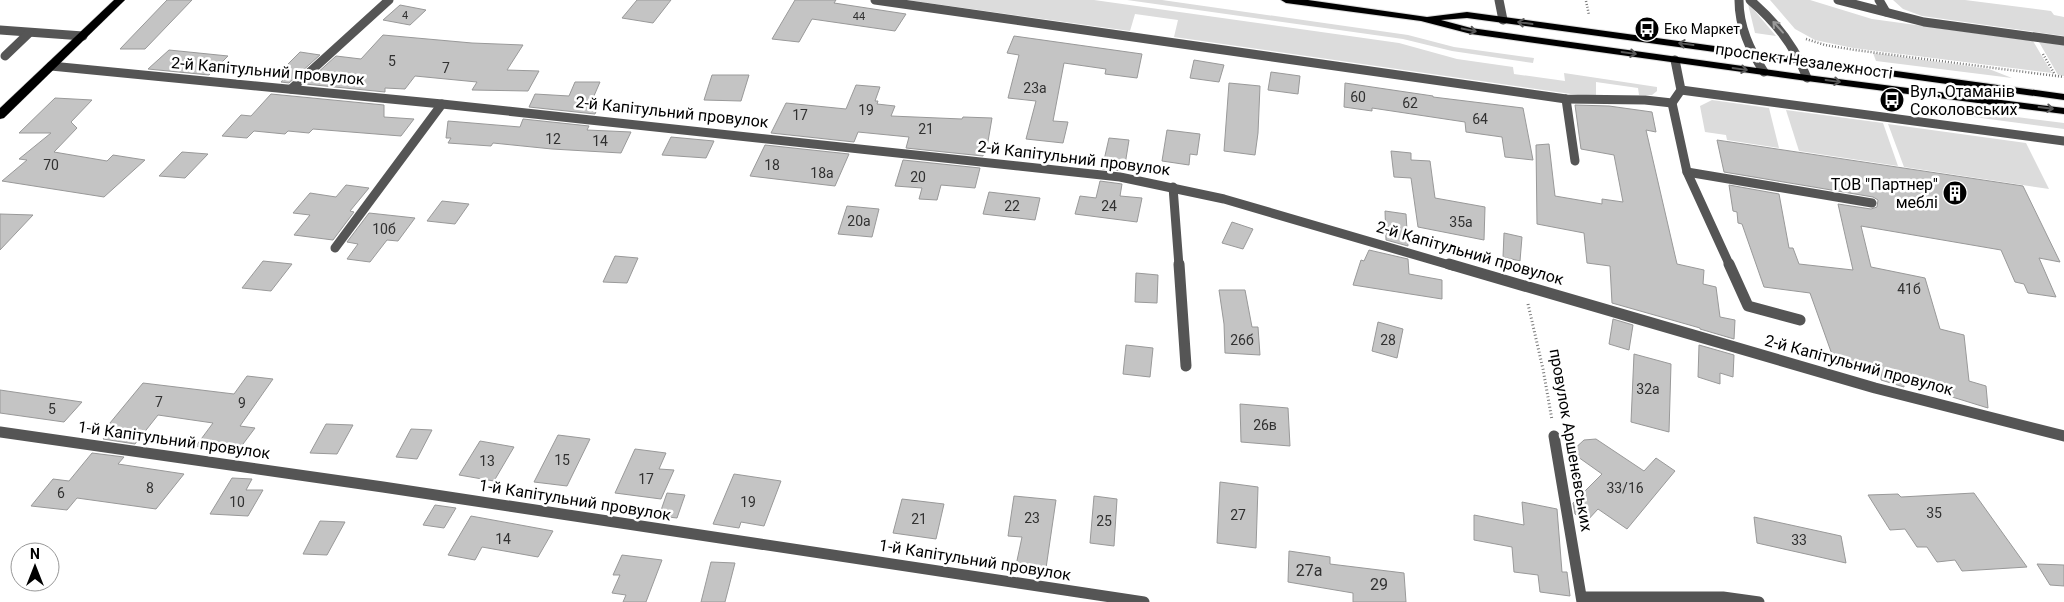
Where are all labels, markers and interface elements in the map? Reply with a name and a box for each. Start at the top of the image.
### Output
house number: 4 [402,9,408,22]
house number: 44 [853,10,865,23]
bus stop icon: Еко Маркет [1634,16,1660,42]
one-way arrow [1517,18,1533,28]
place label: Еко Маркет [1664,21,1740,37]
one-way arrow [1773,21,1784,34]
one-way arrow [1460,26,1476,35]
one-way arrow [1678,39,1694,49]
street label: проспект Незалежності [1714,39,1894,83]
one-way arrow [1621,49,1637,59]
street label: 2-й Капітульний провулок [171,53,366,89]
house number: 5 [388,53,396,69]
house number: 7 [442,60,450,76]
one-way arrow [1732,64,1748,74]
one-way arrow [1824,76,1840,86]
house number: 23а [1023,80,1047,96]
place label: Вул. Отаманів Соколовських [1910,82,2017,119]
bus stop icon: Вул. Отаманів Соколовських [1879,87,1905,113]
house number: 60 [1350,89,1366,105]
street label: 2-й Капітульний провулок [575,92,770,132]
house number: 62 [1402,95,1418,111]
house number: 19 [858,102,874,118]
one-way arrow [2038,104,2054,114]
house number: 17 [792,107,808,123]
house number: 64 [1472,111,1488,127]
house number: 21 [918,121,934,137]
house number: 12 [545,131,561,147]
house number: 14 [592,133,608,149]
street label: 2-й Капітульний провулок [977,137,1172,179]
house number: 70 [43,157,59,173]
house number: 18 [764,157,780,173]
house number: 18а [810,165,834,181]
house number: 20 [910,169,926,185]
place label: ТОВ "Партнер" меблі [1831,175,1938,212]
building icon: ТОВ "Партнер" меблі [1942,180,1968,206]
house number: 22 [1004,198,1020,214]
house number: 24 [1101,198,1117,214]
house number: 20а [847,213,871,229]
house number: 35а [1449,214,1473,230]
street label: 2-й Капітульний провулок [1374,217,1566,289]
house number: 10б [372,221,396,237]
house number: 41б [1897,281,1921,297]
street label: 2-й Капітульний провулок [1763,331,1956,399]
house number: 26б [1230,332,1254,348]
house number: 28 [1380,332,1396,348]
street label: провулок Аршенєвських [1546,347,1596,533]
house number: 32а [1636,381,1660,397]
house number: 7 [155,394,163,410]
house number: 9 [238,395,246,411]
house number: 5 [48,401,56,417]
street label: 1-й Капітульний провулок [77,417,272,463]
house number: 26в [1253,417,1277,433]
house number: 15 [554,452,570,468]
house number: 13 [479,453,495,469]
house number: 17 [638,471,654,487]
street label: 1-й Капітульний провулок [478,475,673,525]
house number: 8 [146,480,154,496]
house number: 33/16 [1606,480,1644,496]
house number: 6 [57,485,65,501]
house number: 10 [229,494,245,510]
house number: 19 [740,494,756,510]
house number: 35 [1926,505,1942,521]
house number: 27 [1230,507,1246,523]
house number: 23 [1024,510,1040,526]
house number: 21 [911,511,927,527]
house number: 25 [1096,513,1112,529]
house number: 14 [495,531,511,547]
house number: 33 [1791,532,1807,548]
street label: 1-й Капітульний провулок [878,535,1073,585]
north arrow [10,542,60,592]
text: N [30,546,40,562]
house number: 27а [1296,561,1322,580]
house number: 29 [1370,575,1388,594]

